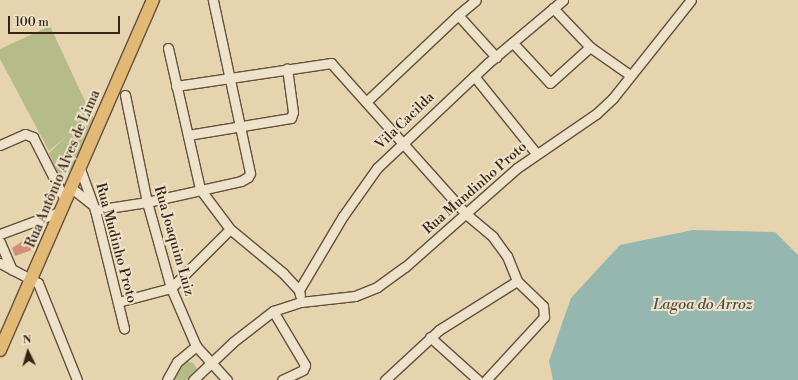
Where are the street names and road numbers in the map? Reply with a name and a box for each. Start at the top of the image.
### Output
street label: Rua Antônio Alves de Lima [22,88,104,250]
street label: Vila Cacilda [372,89,438,153]
street label: Rua Mundinho Proto [420,138,530,238]
street label: Rua Mudinho Proto [92,181,140,305]
street label: Rua Joaquim Luiz [150,184,198,298]

